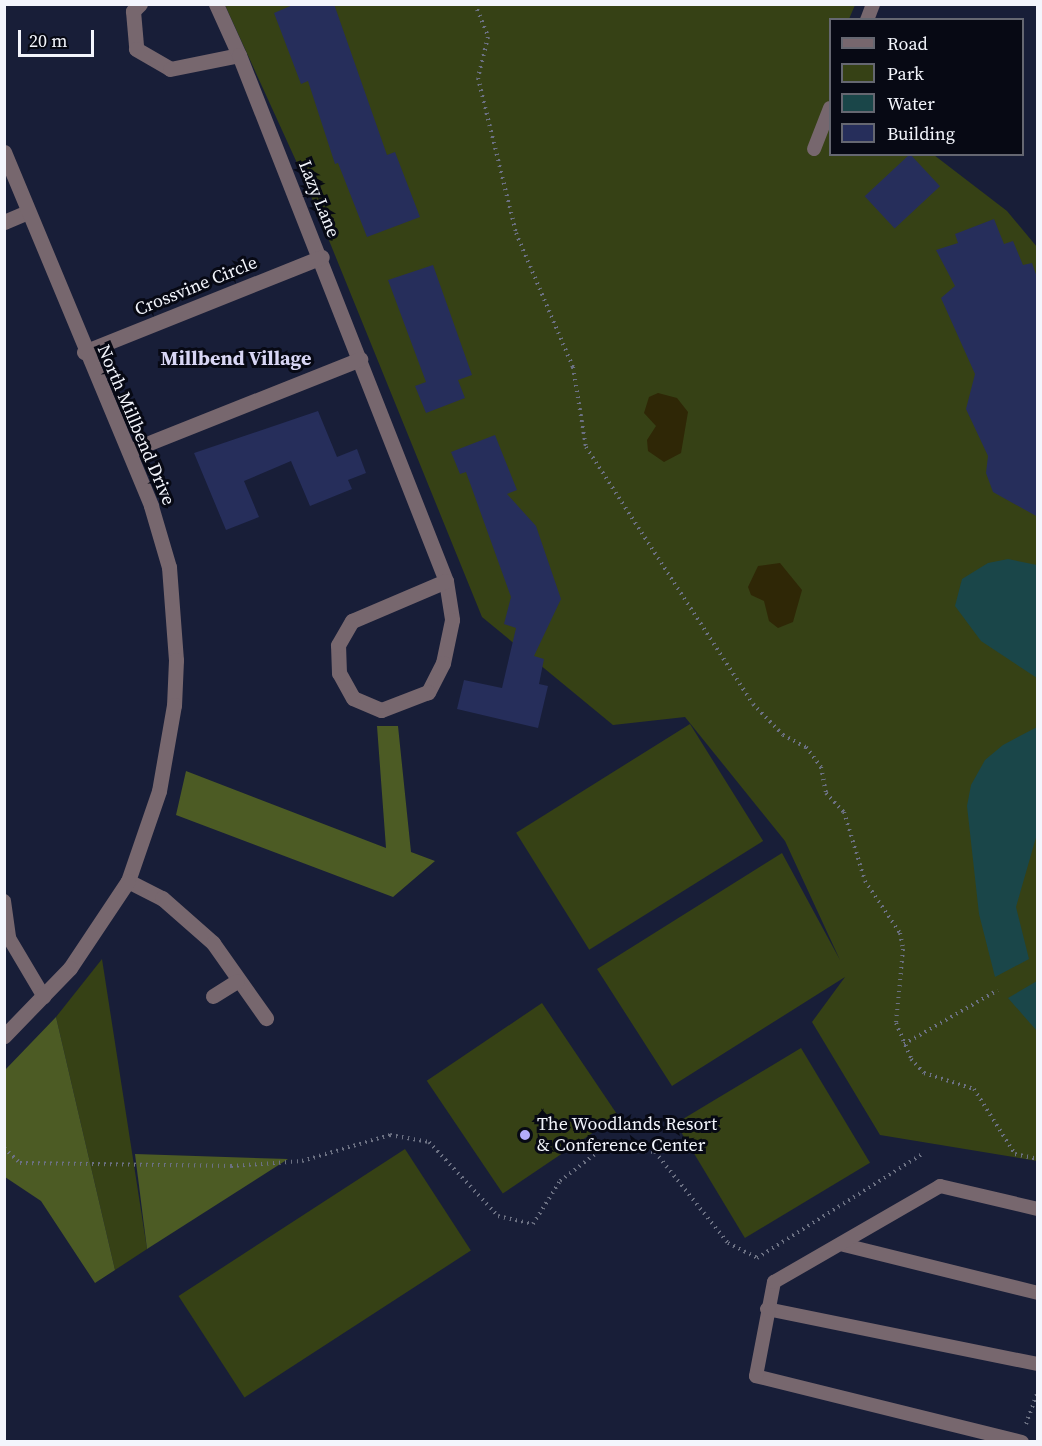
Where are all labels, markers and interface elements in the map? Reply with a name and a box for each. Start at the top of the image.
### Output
scale bar [21,18,98,56]
legend [829,18,1024,156]
text: 20 m [29,28,67,53]
text: Road [887,31,928,56]
text: Park [887,61,924,86]
text: Water [887,91,935,116]
text: Building [887,121,955,146]
street label: Lazy Lane [294,157,344,241]
street label: Crossvine Circle [132,252,260,320]
street label: North Millbend Drive [92,341,180,509]
district label: Millbend Village [160,346,312,370]
place label: The Woodlands Resort & Conference Center [537,1114,718,1156]
marker: The Woodlands Resort & Conference Center [518,1128,532,1142]

